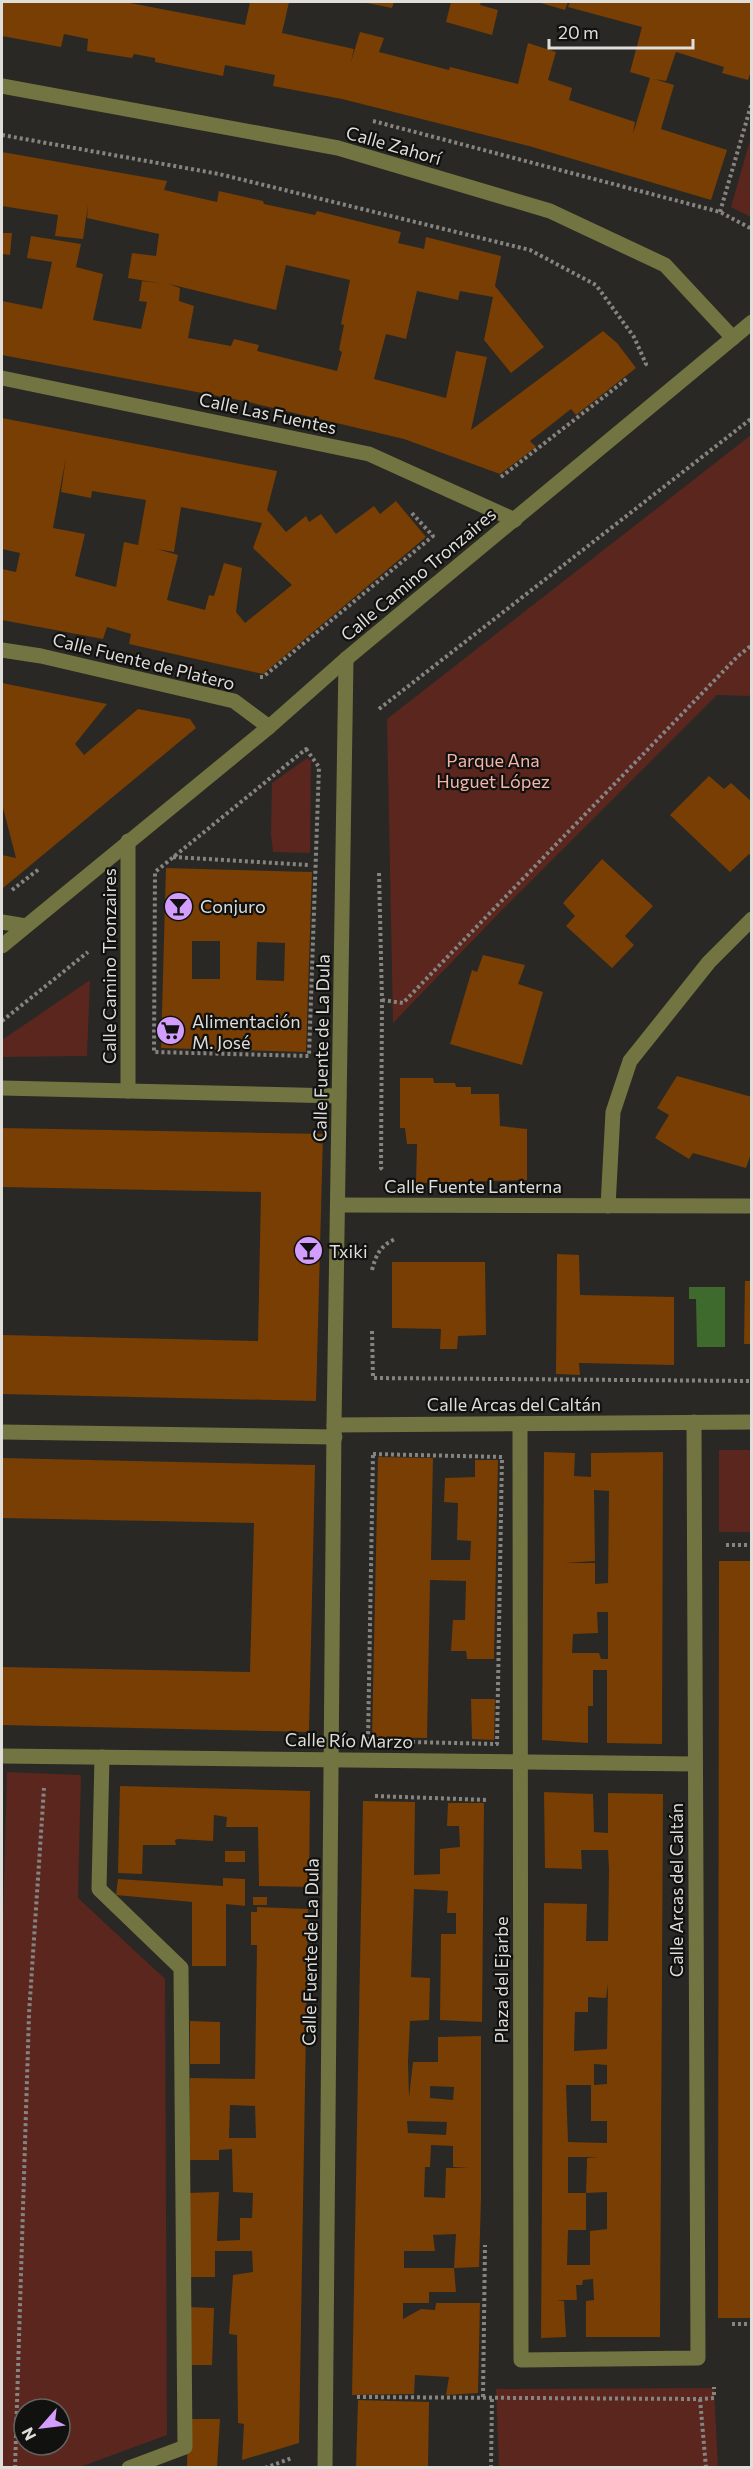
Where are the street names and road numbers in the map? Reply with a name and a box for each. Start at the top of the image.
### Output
street label: Calle Zahorí [344,121,446,169]
street label: Calle Las Fuentes [197,388,339,438]
street label: Calle Camino Tronzaires [336,503,500,645]
street label: Calle Fuente de Platero [51,628,237,694]
street label: Calle Camino Tronzaires [98,868,120,1064]
street label: Calle Fuente de La Dula [308,954,334,1142]
street label: Calle Fuente Lanterna [384,1175,562,1197]
street label: Calle Arcas del Caltán [427,1393,601,1415]
street label: Calle Río Marzo [285,1728,413,1752]
street label: Calle Arcas del Caltán [665,1803,687,1977]
street label: Calle Fuente de La Dula [297,1858,323,2046]
street label: Plaza del Ejarbe [490,1916,512,2044]

